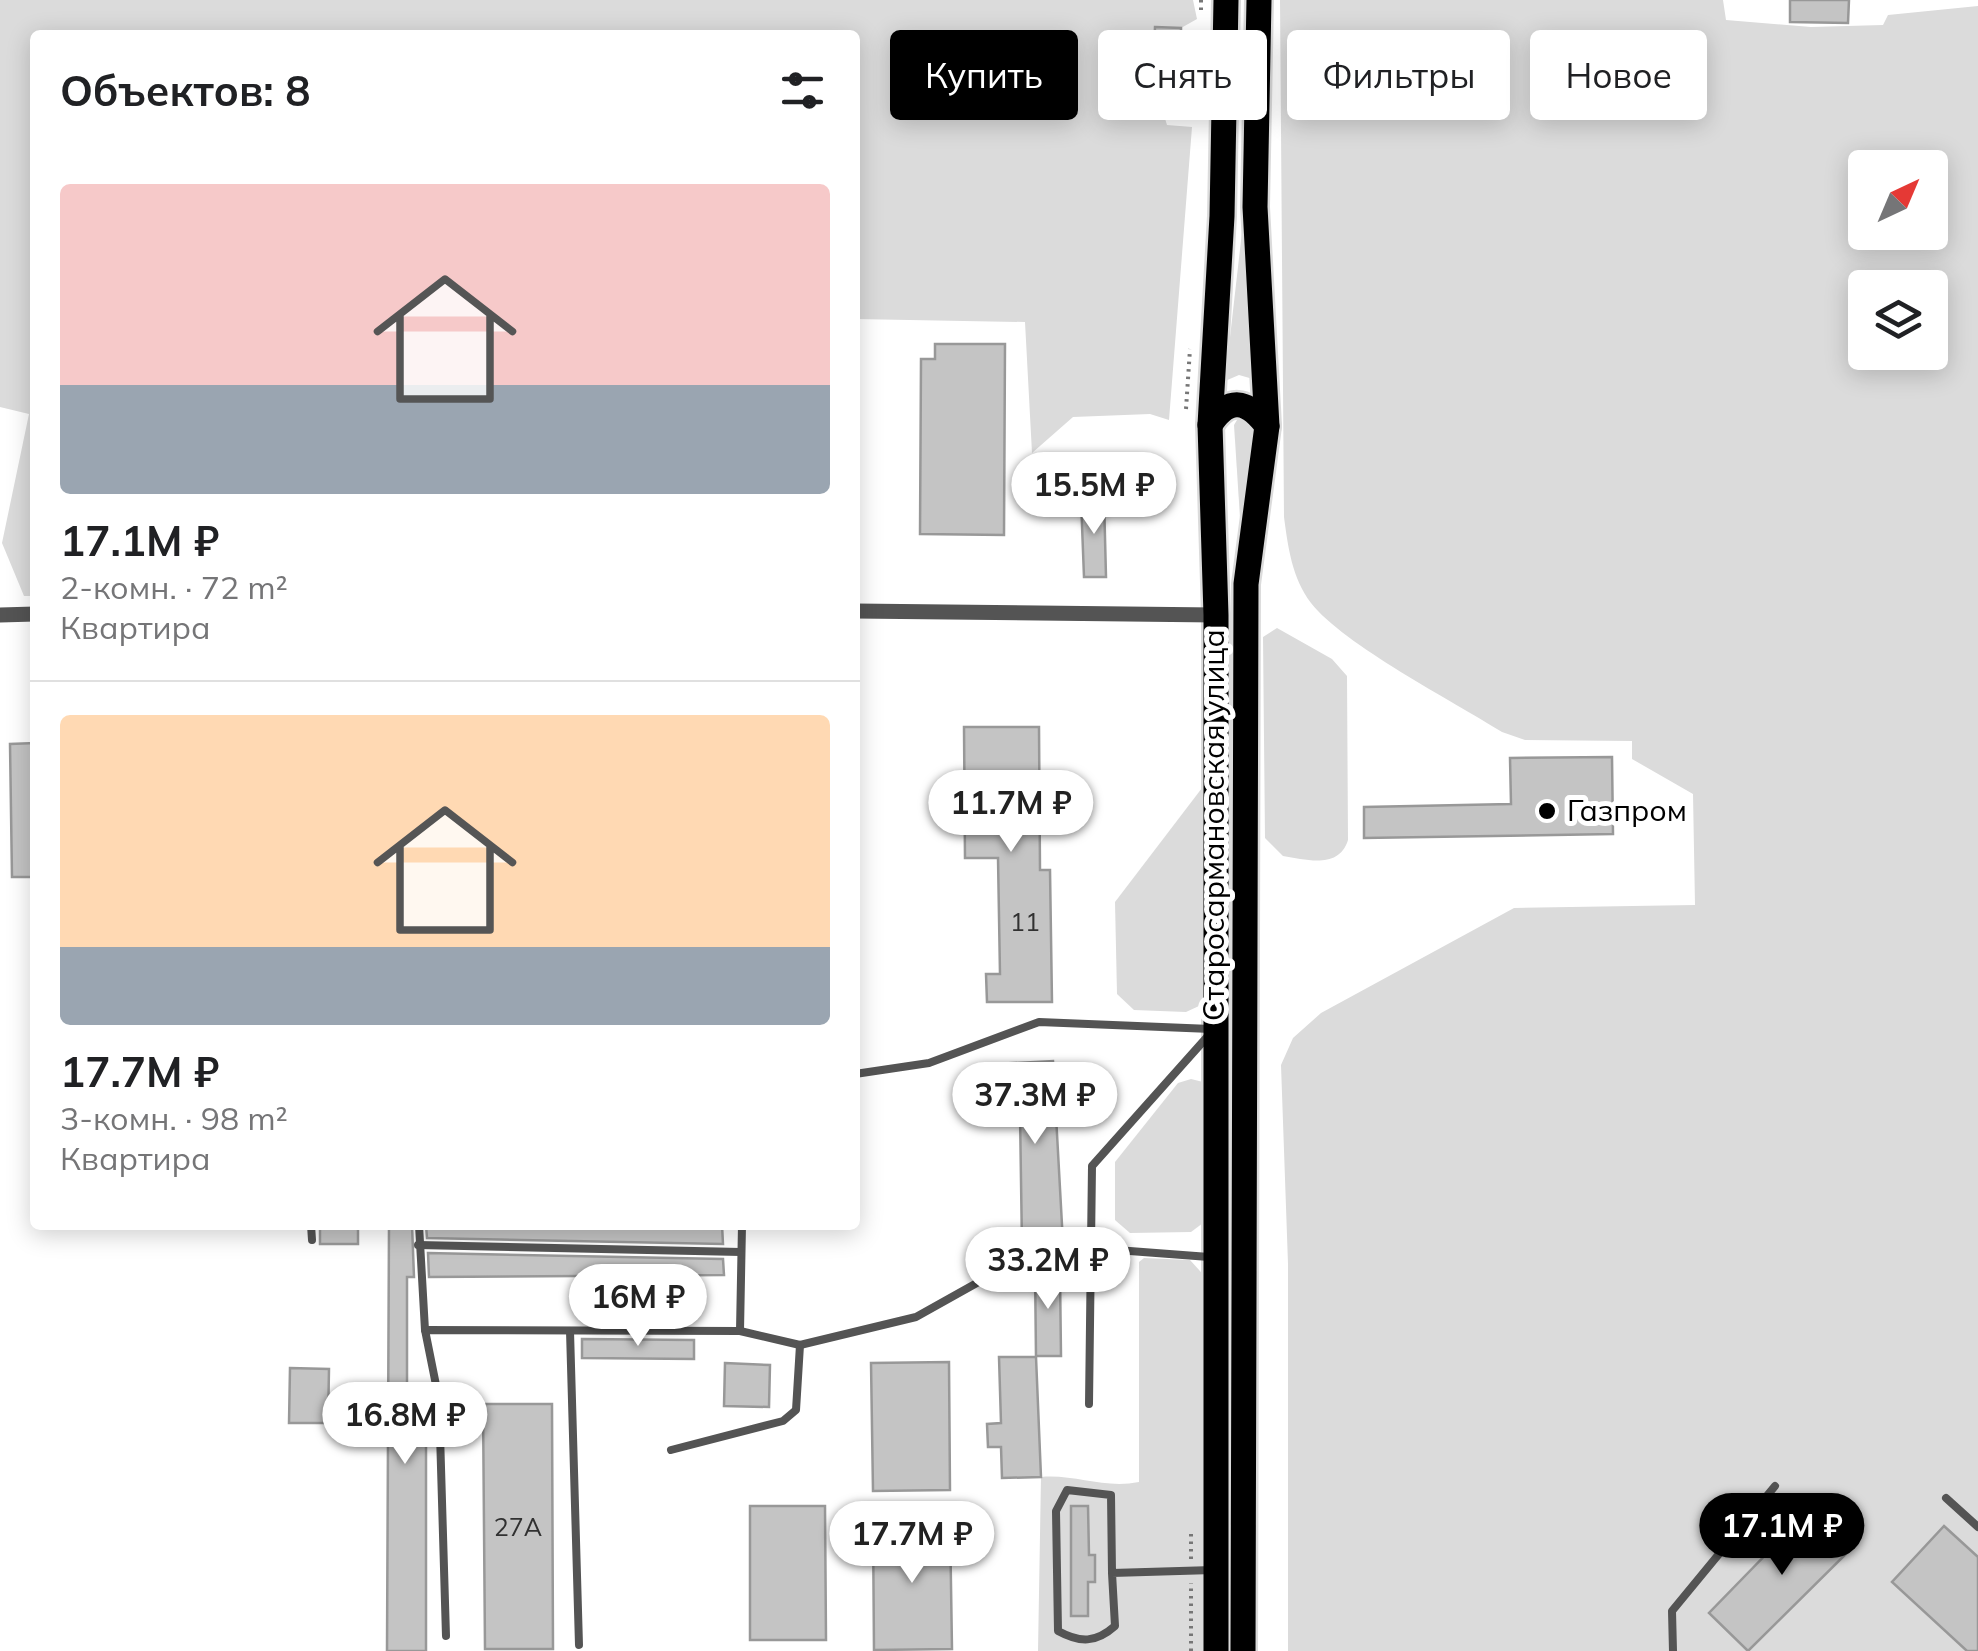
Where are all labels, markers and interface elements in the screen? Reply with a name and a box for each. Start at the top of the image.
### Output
chip: Купить [890,30,1078,120]
chip: Снять [1098,30,1267,120]
chip: Фильтры [1287,30,1510,120]
chip: Новое [1530,30,1707,120]
icon: filters [775,63,830,118]
text: Объектов: 8 [60,64,310,117]
north arrow [1848,150,1948,250]
map controls [1848,150,1948,370]
icon: home [355,249,535,429]
button: layers [1848,270,1948,370]
pin: 15.5M ₽ [1002,452,1186,537]
text: 15.5M ₽ [1033,464,1155,504]
text: 17.1M ₽ [60,514,219,567]
text: 2-комн. · 72 m² [60,567,288,607]
text: Квартира [60,607,211,647]
street label: Старосармановская улица [1194,629,1232,1021]
pin: 11.7M ₽ [919,770,1103,855]
icon: home [355,780,535,960]
text: 11.7M ₽ [950,782,1072,822]
place label: Газпром [1567,791,1687,829]
marker: Газпром [1536,800,1558,822]
house number: 11 [1010,906,1040,937]
text: 17.7M ₽ [60,1045,219,1098]
pin: 37.3M ₽ [943,1062,1127,1147]
text: 37.3M ₽ [974,1074,1096,1114]
text: 3-комн. · 98 m² [60,1098,288,1138]
text: Квартира [60,1138,211,1178]
pin: 33.2M ₽ [956,1227,1140,1312]
text: 33.2M ₽ [987,1239,1109,1279]
pin: 16M ₽ [568,1264,708,1349]
text: 16M ₽ [591,1276,685,1316]
pin: 16.8M ₽ [313,1382,497,1467]
text: 16.8M ₽ [344,1394,466,1434]
pin: 17.1M ₽ [1690,1493,1874,1578]
pin: 17.7M ₽ [820,1501,1004,1586]
text: 17.1M ₽ [1721,1505,1843,1545]
house number: 27А [494,1511,542,1542]
text: 17.7M ₽ [851,1513,973,1553]

